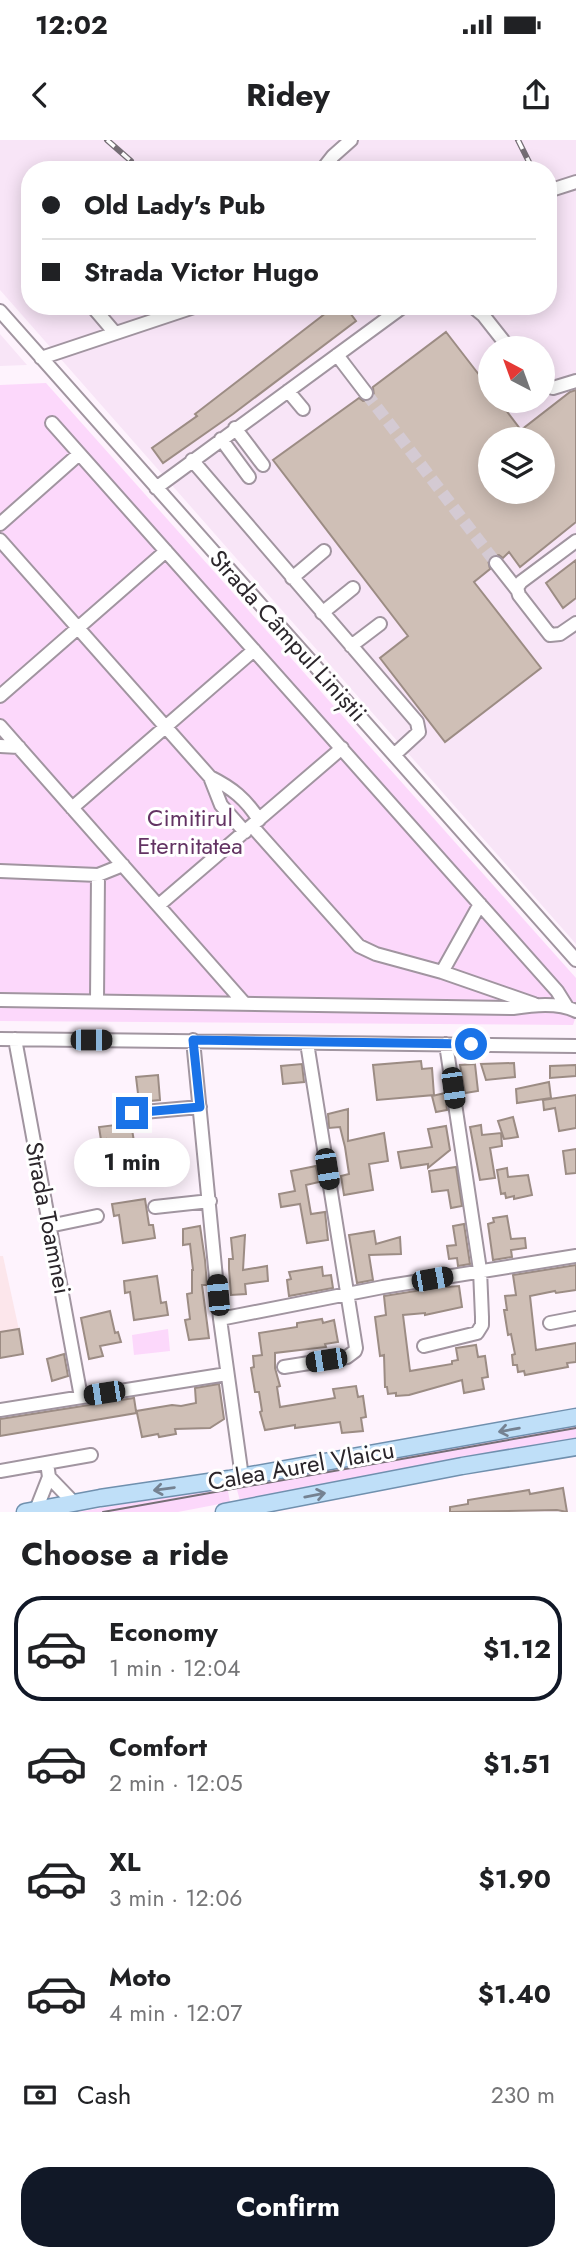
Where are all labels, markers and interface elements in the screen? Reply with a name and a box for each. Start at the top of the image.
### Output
text: 12:02 [35,6,108,44]
text: Ridey [246,72,330,118]
icon: back [21,76,59,114]
icon: share [517,76,555,114]
text: Old Lady's Pub [84,186,265,224]
text: Strada Victor Hugo [84,253,319,291]
north arrow [478,336,555,413]
map controls [478,336,555,504]
button: layers [478,427,555,504]
street label: Strada Câmpul Liniștii [202,542,375,729]
park label: Cimitirul Eternitatea [137,800,243,863]
route start [455,1028,487,1060]
car [71,1030,113,1051]
car [440,1066,467,1110]
route end [116,1097,148,1129]
callout: 1 min [74,1138,190,1186]
street label: Strada Toamnei [17,1139,80,1297]
text: 1 min [103,1145,161,1179]
car [314,1147,341,1191]
car [410,1265,455,1293]
car [206,1273,231,1317]
car [304,1346,349,1374]
car [82,1379,127,1407]
one-way arrow [498,1423,521,1437]
street label: Calea Aurel Vlaicu [205,1432,397,1499]
one-way arrow [153,1483,176,1496]
one-way arrow [303,1487,326,1501]
text: Choose a ride [21,1531,229,1577]
text: Economy [109,1613,218,1651]
icon: car [25,1617,88,1680]
text: $1.12 [483,1630,551,1668]
text: 1 min · 12:04 [109,1651,241,1685]
text: Comfort [109,1728,207,1766]
icon: car [25,1732,88,1795]
text: $1.51 [483,1745,551,1783]
text: 2 min · 12:05 [109,1766,243,1800]
text: XL [109,1843,141,1881]
icon: car [25,1847,88,1910]
text: $1.90 [479,1860,551,1898]
text: 3 min · 12:06 [109,1881,243,1915]
text: Moto [109,1958,171,1996]
icon: car [25,1962,88,2025]
text: $1.40 [478,1975,551,2013]
text: 4 min · 12:07 [109,1996,242,2030]
icon: cash [21,2076,59,2114]
text: Cash [77,2076,131,2114]
text: 230 m [491,2078,555,2112]
button: Confirm [21,2167,555,2247]

